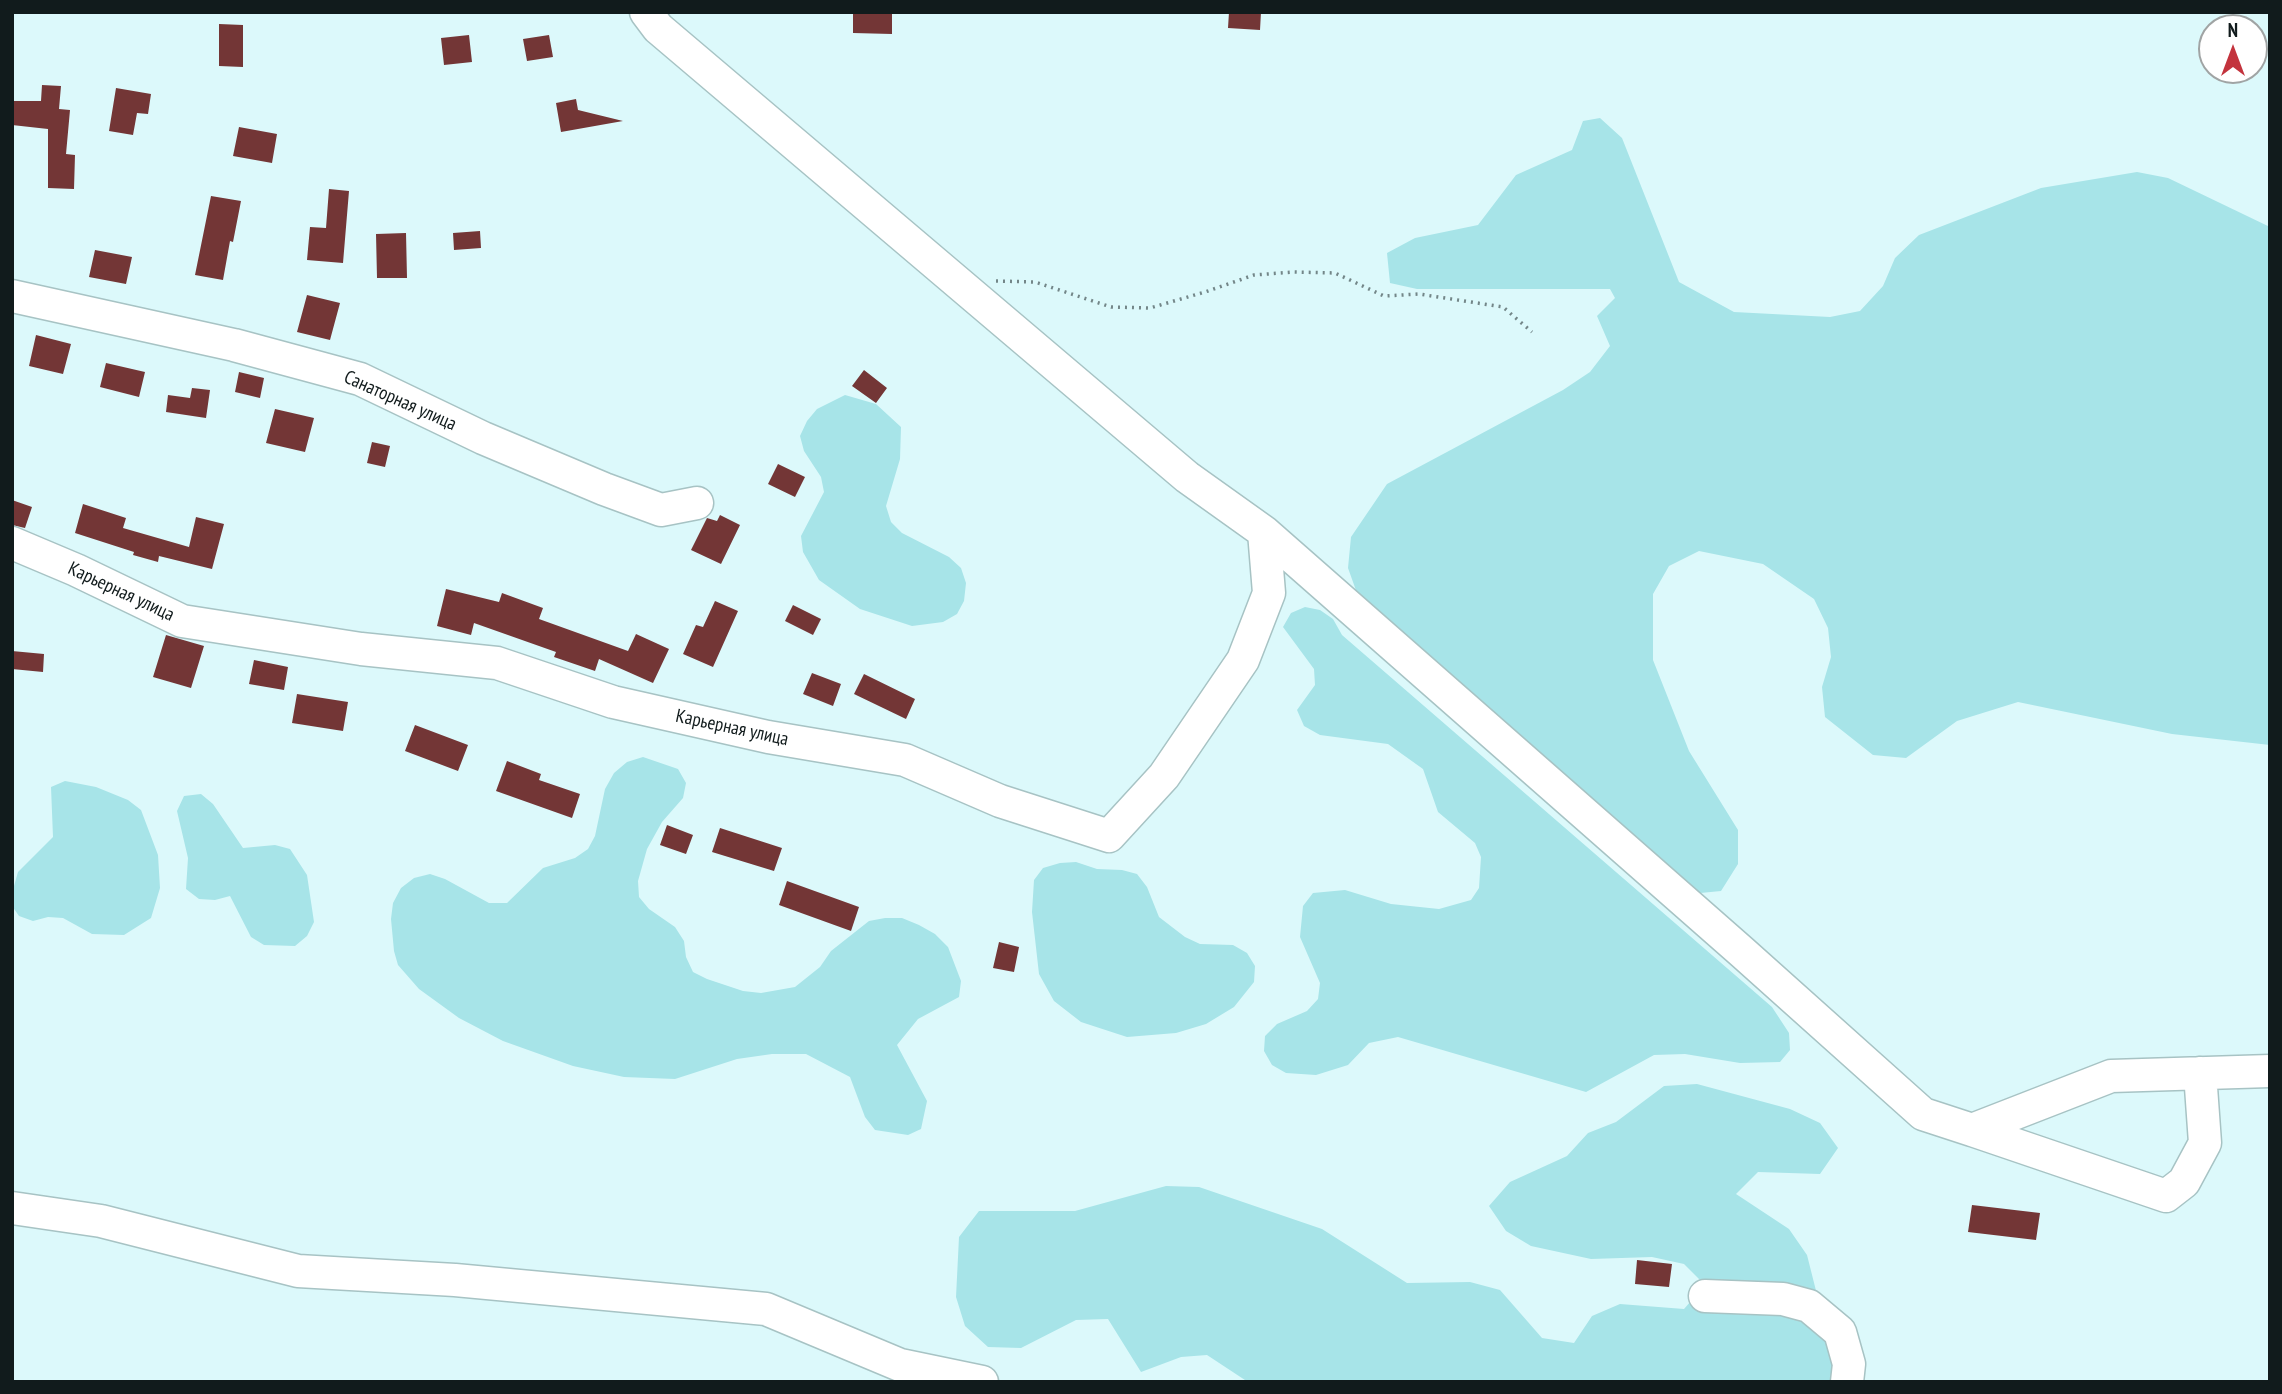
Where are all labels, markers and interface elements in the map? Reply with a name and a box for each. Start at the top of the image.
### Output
north arrow [2198,14,2268,84]
text: N [2228,18,2238,42]
street label: Санаторная улица [340,366,460,436]
street label: Карьерная улица [64,557,178,627]
street label: Карьерная улица [674,705,790,751]

